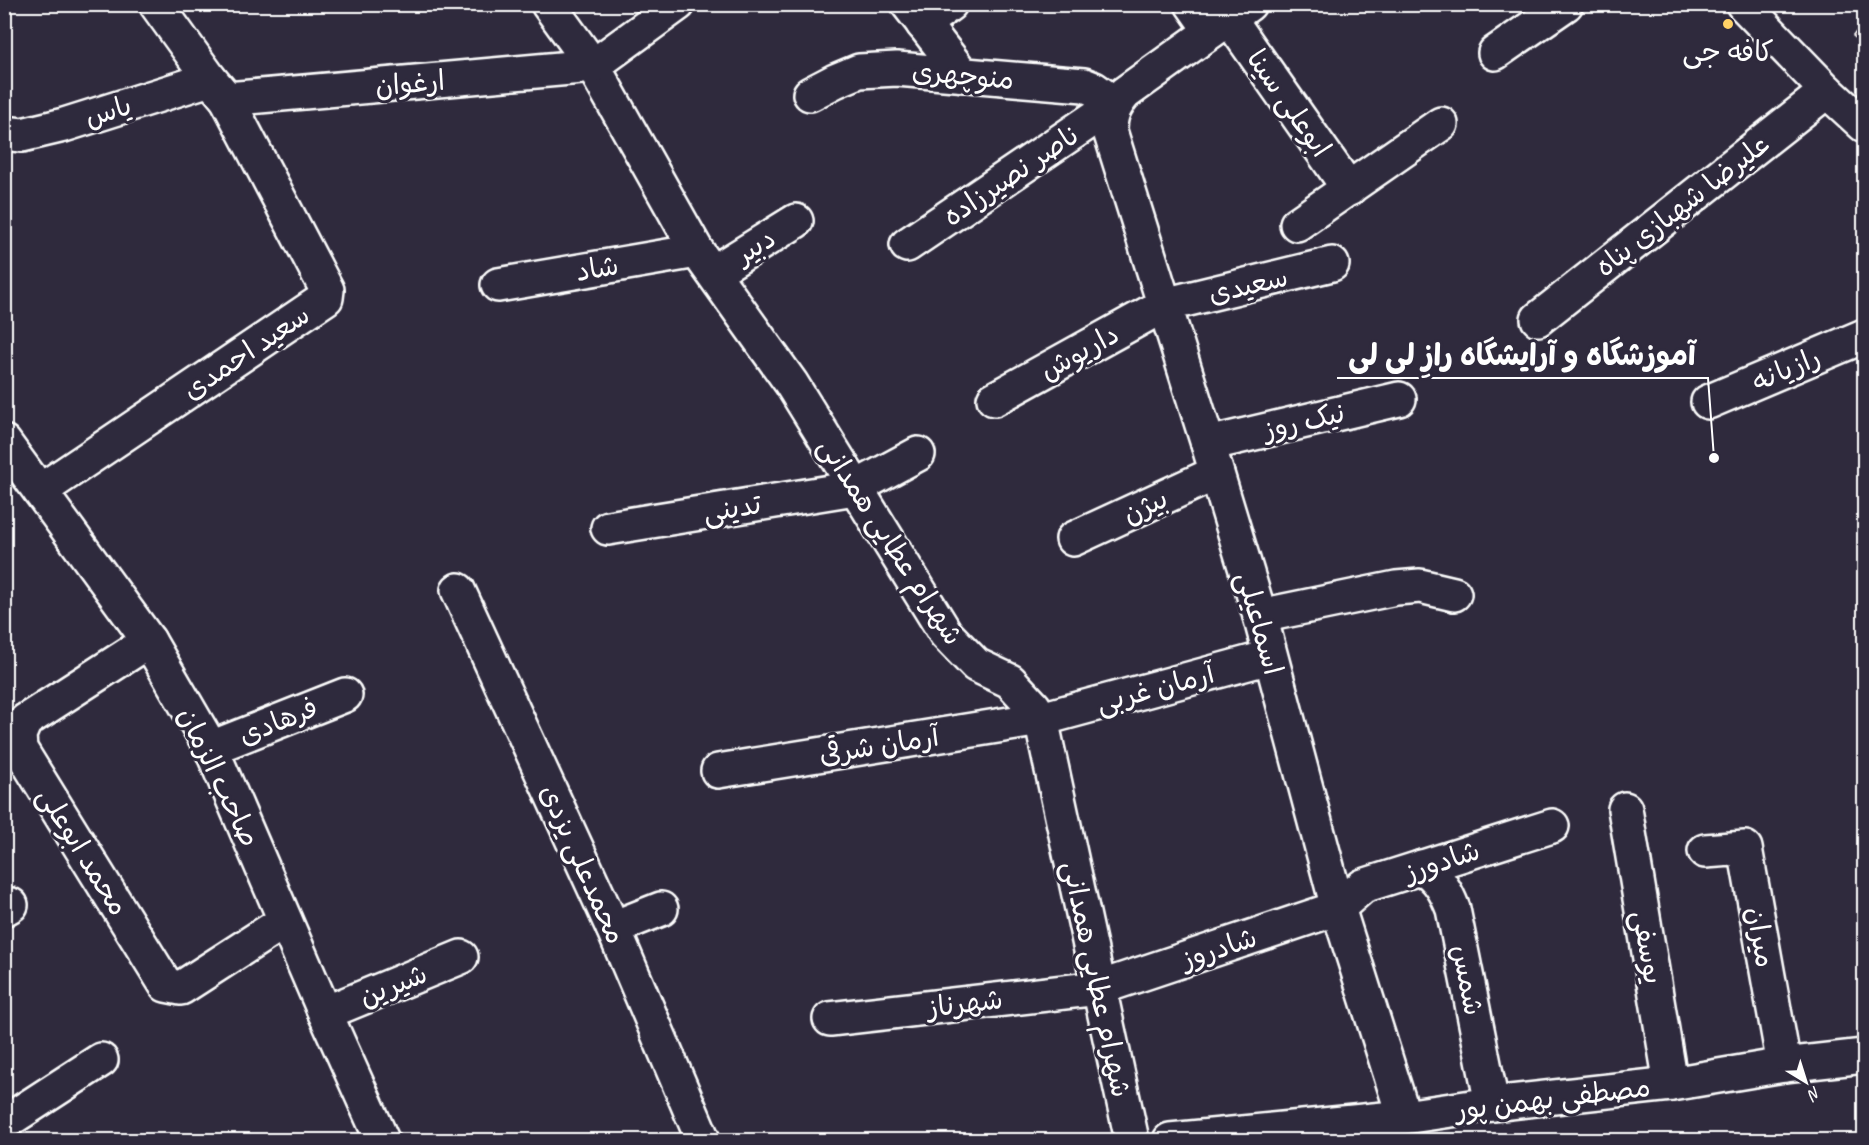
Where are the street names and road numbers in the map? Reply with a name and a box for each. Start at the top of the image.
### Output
street label: ابوعلی سینا [1239,42,1339,164]
street label: منوچهری [910,53,1016,98]
street label: ارغوان [374,63,446,103]
street label: یاس [80,87,136,135]
street label: ناصر نصیرزاده [936,116,1086,234]
street label: علیرضا شهبازی پناه [1588,126,1777,285]
street label: دبیر [727,220,782,273]
street label: شاد [573,247,621,289]
street label: سعیدی [1205,259,1291,311]
street label: سعید احمدی [176,297,316,407]
street label: داریوش [1033,316,1125,389]
street label: رازیانه [1747,339,1825,399]
street label: نیک روز [1258,395,1348,448]
street label: شهرام عطایی همدانی [807,430,971,654]
street label: بیژن [1117,480,1173,532]
street label: تدینی [700,486,764,530]
street label: اسماعیلی [1229,567,1291,679]
street label: آرمان غربی [1092,655,1219,721]
street label: فرهادی [233,689,323,753]
street label: صاحب الزمان [170,701,268,853]
street label: آرمان شرقی [817,718,942,772]
street label: محمدعلی یزدی [532,779,634,949]
street label: محمد ابوعلی [30,780,136,922]
street label: شادورز [1398,832,1484,890]
street label: شهرام عطایی همدانی [1051,858,1139,1101]
street label: میران [1738,904,1784,970]
street label: یوسفی [1624,907,1672,987]
street label: شادروز [1175,919,1261,977]
street label: شمس [1444,942,1492,1018]
street label: شیرین [354,956,432,1014]
street label: شهرناز [923,981,1005,1025]
street label: مصطفی بهمن پور [1452,1069,1653,1129]

